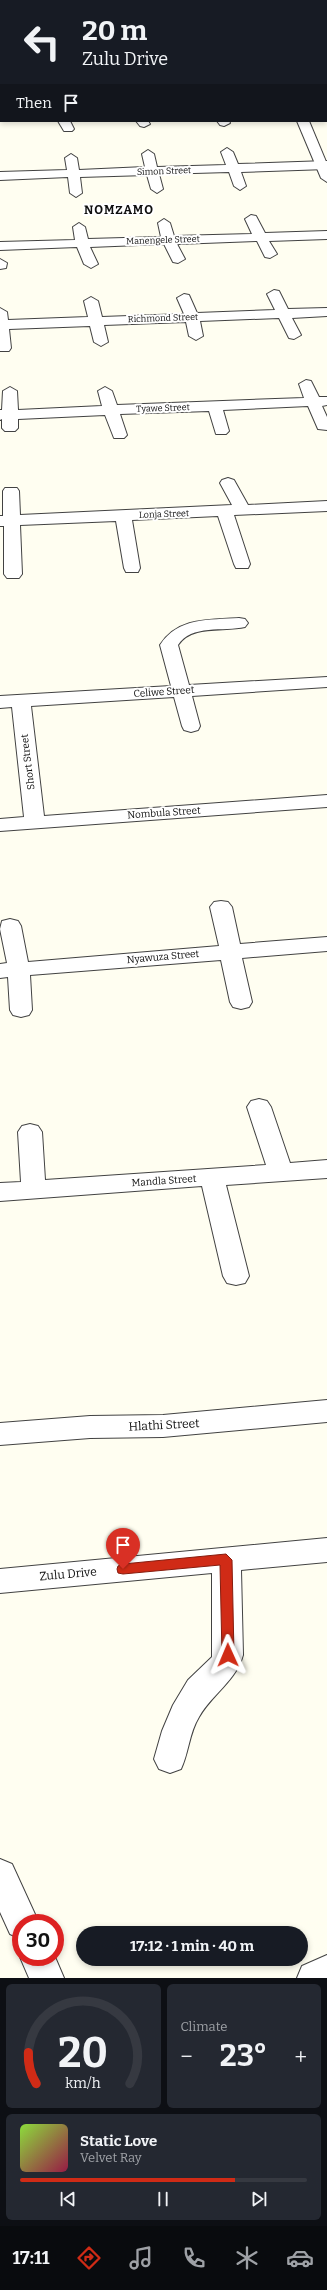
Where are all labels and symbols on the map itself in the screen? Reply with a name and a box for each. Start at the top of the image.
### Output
street label: Simon Street [137,165,192,177]
district label: NOMZAMO [84,203,154,217]
street label: Manengele Street [126,234,201,246]
street label: Richmond Street [128,312,199,324]
street label: Tyawe Street [136,402,191,414]
street label: Lonja Street [139,508,190,520]
street label: Celiwe Street [133,684,195,700]
street label: Short Street [19,733,37,791]
street label: Nombula Street [127,804,201,822]
street label: Nyawuza Street [126,948,200,966]
street label: Mandla Street [131,1173,197,1189]
street label: Hlathi Street [128,1416,200,1434]
pin [106,1528,140,1569]
street label: Zulu Drive [39,1565,97,1583]
position arrow [207,1634,249,1676]
speed limit sign: 30 [12,1914,64,1966]

